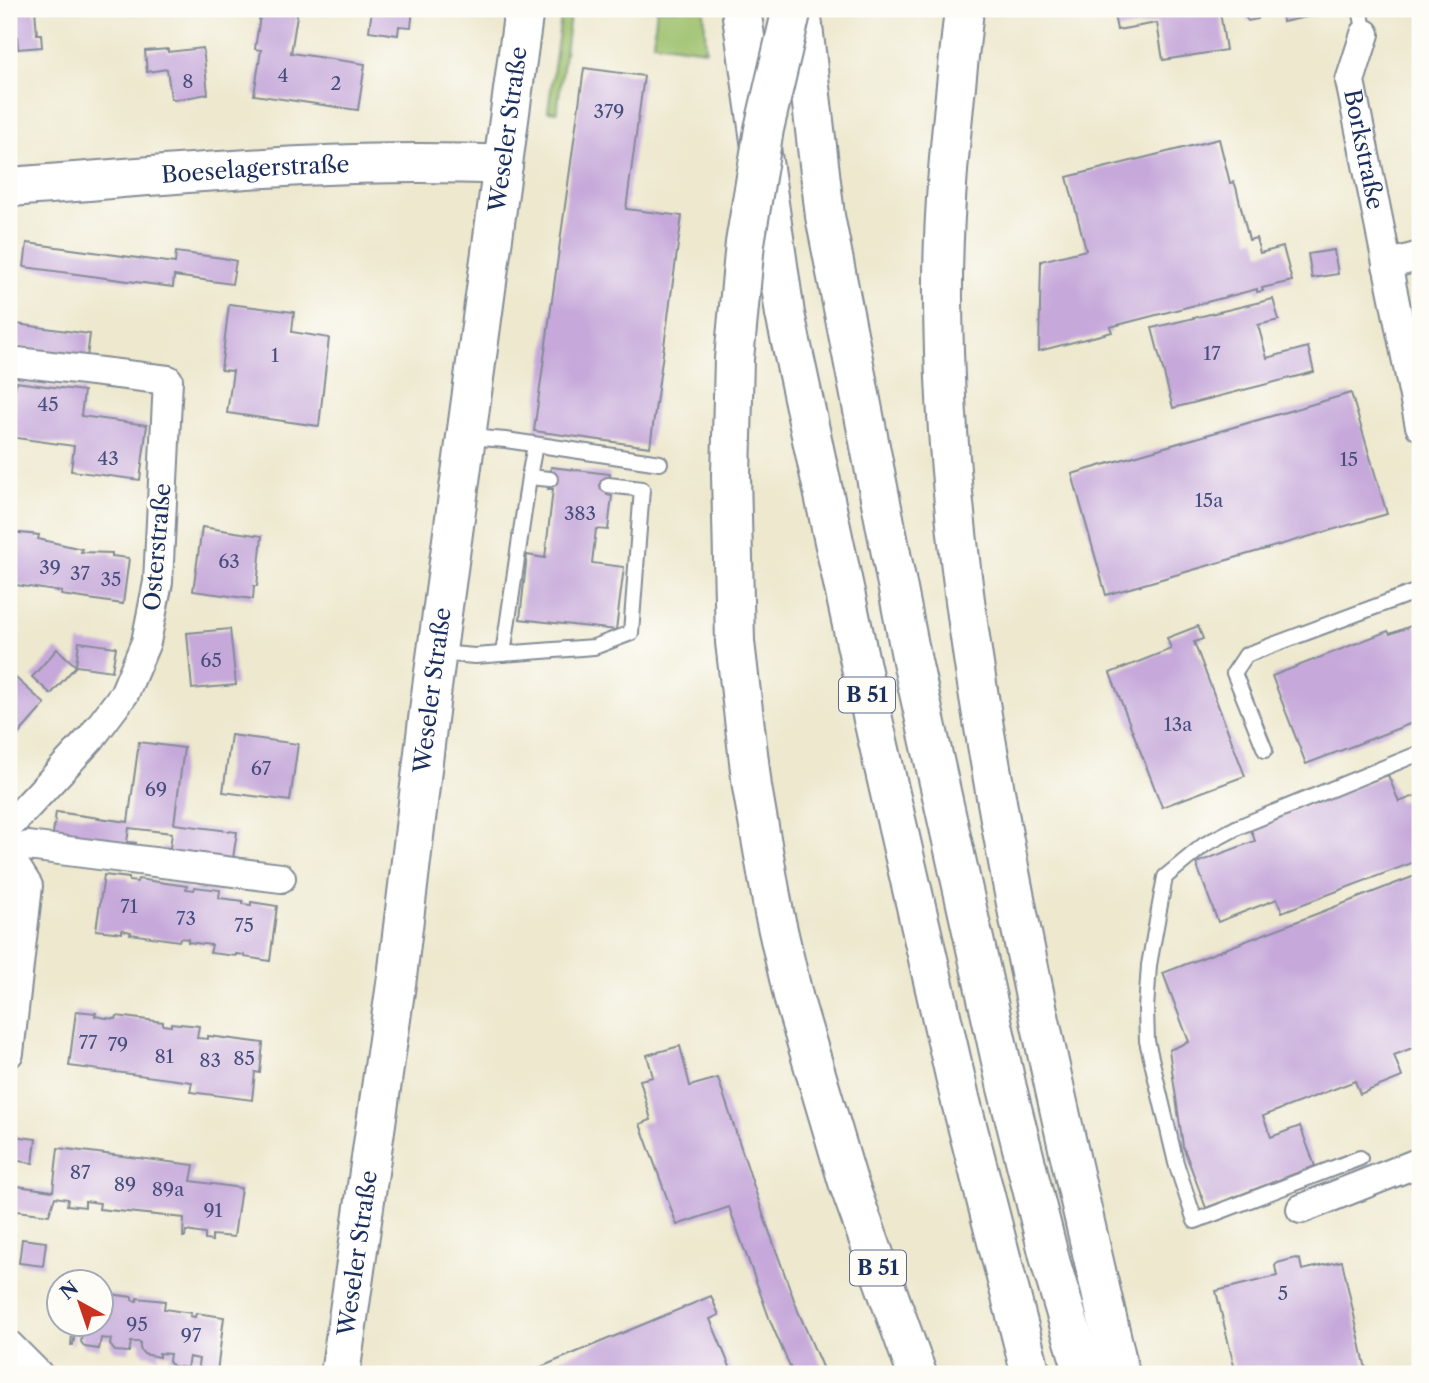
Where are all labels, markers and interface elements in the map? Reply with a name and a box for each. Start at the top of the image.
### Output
street label: Weseler Straße [482,45,533,215]
house number: 4 [278,64,289,87]
house number: 8 [182,70,194,93]
house number: 2 [331,72,342,95]
street label: Borkstraße [1338,87,1390,212]
house number: 379 [594,100,624,123]
street label: Boeselagerstraße [160,150,350,189]
house number: 17 [1203,342,1221,365]
house number: 1 [271,344,279,367]
house number: 45 [37,393,59,416]
house number: 43 [97,447,119,470]
house number: 15 [1340,448,1358,471]
street label: Osterstraße [137,482,177,612]
house number: 15a [1195,489,1223,512]
house number: 383 [564,502,596,525]
house number: 63 [218,550,240,573]
house number: 39 [39,556,61,579]
house number: 37 [70,562,91,585]
house number: 35 [101,568,121,591]
street label: Weseler Straße [408,606,457,776]
house number: 65 [200,649,222,672]
road number: B 51 [839,678,895,712]
house number: 13a [1164,713,1192,736]
house number: 67 [251,757,272,780]
house number: 69 [145,778,167,801]
house number: 71 [120,895,138,918]
house number: 73 [176,907,196,930]
house number: 75 [234,914,254,937]
house number: 77 [79,1031,98,1054]
house number: 79 [108,1033,128,1056]
house number: 81 [154,1045,174,1068]
house number: 85 [233,1047,255,1070]
house number: 83 [199,1049,221,1072]
house number: 87 [70,1161,91,1184]
street label: Weseler Straße [331,1169,383,1339]
house number: 89 [114,1173,136,1196]
house number: 89a [152,1178,184,1201]
house number: 91 [203,1199,223,1222]
road number: B 51 [850,1250,906,1286]
north arrow [46,1268,116,1338]
text: N [56,1276,83,1304]
house number: 5 [1278,1282,1288,1305]
house number: 95 [126,1313,148,1336]
house number: 97 [181,1324,202,1347]

